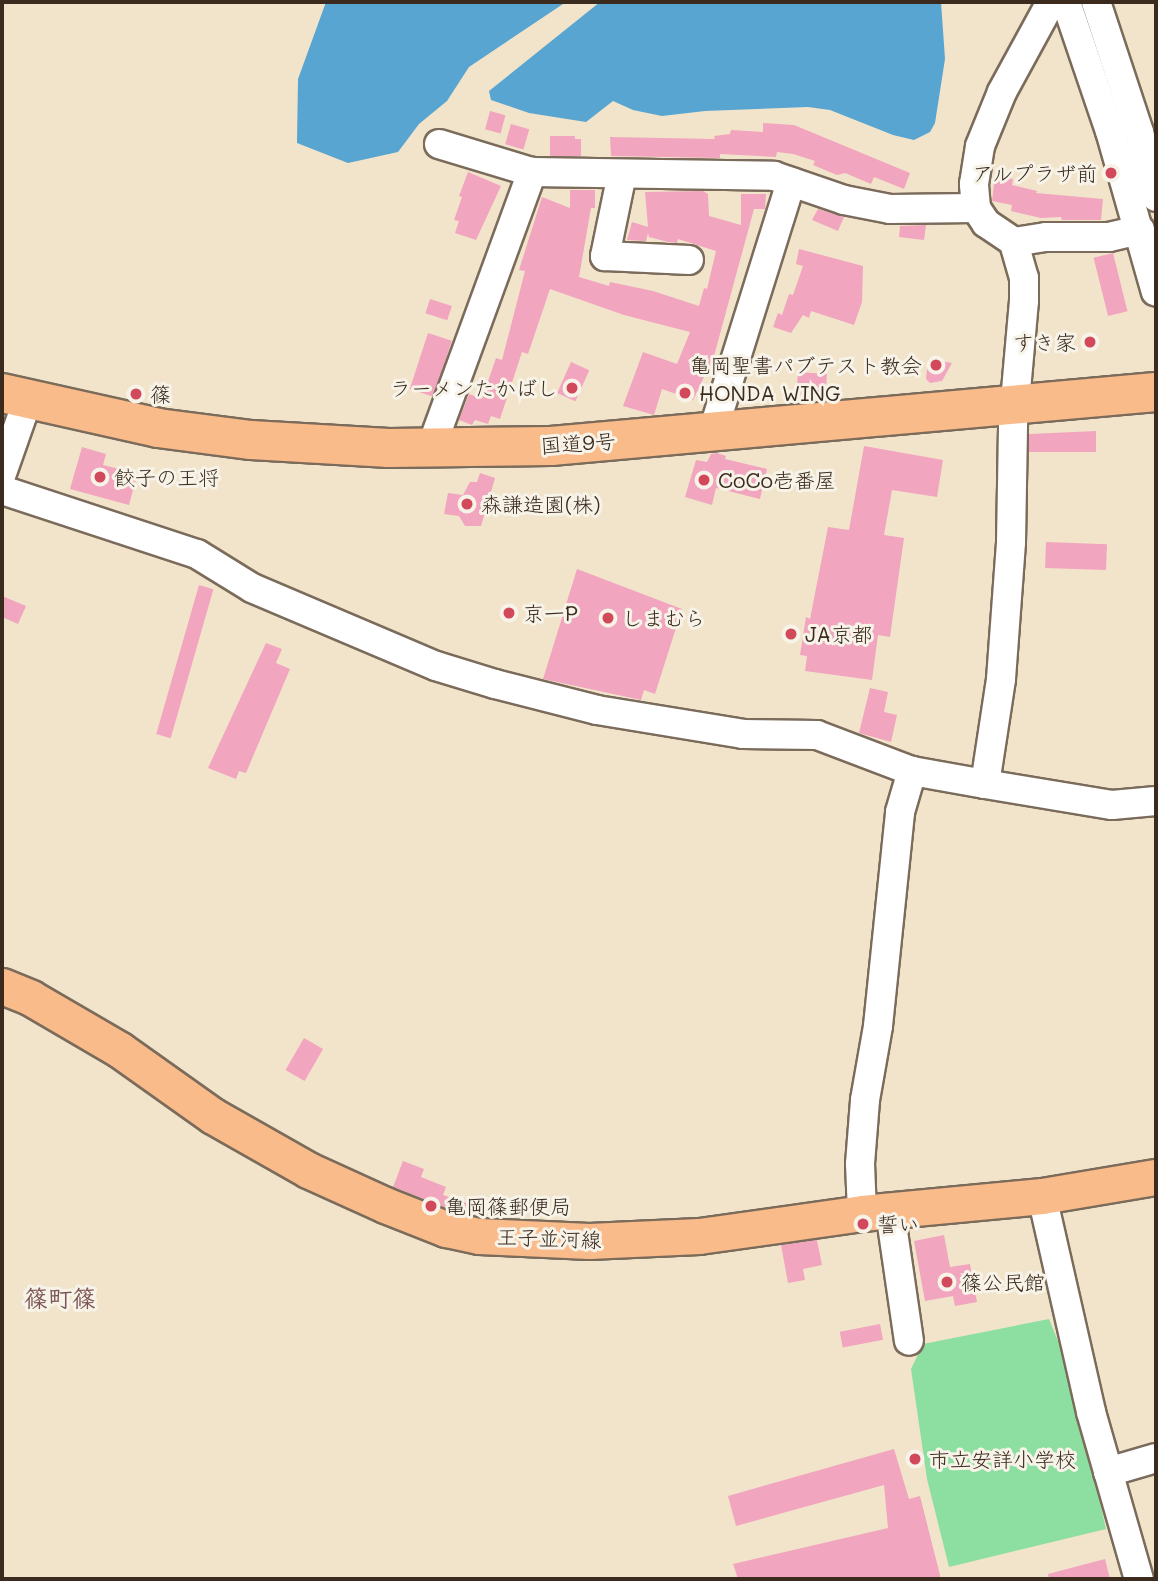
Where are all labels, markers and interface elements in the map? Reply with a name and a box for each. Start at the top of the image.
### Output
place label: アルプラザ前 [971,160,1097,186]
marker: アルプラザ前 [1103,165,1119,181]
place label: すき家 [1013,329,1076,355]
marker: すき家 [1082,334,1098,350]
place label: 亀岡聖書パブテスト教会 [691,352,922,378]
marker: 亀岡聖書パブテスト教会 [928,357,944,373]
place label: ラーメンたかばし [390,375,558,401]
marker: ラーメンたかばし [564,380,580,396]
place label: HONDA WING [699,380,840,406]
place label: 篠 [150,381,171,407]
marker: HONDA WING [677,385,693,401]
marker: 篠 [128,386,144,402]
street label: 国道9号 [540,428,616,458]
place label: 餃子の王将 [114,464,219,490]
place label: CoCo壱番屋 [718,467,836,493]
marker: 餃子の王将 [92,469,108,485]
marker: CoCo壱番屋 [696,472,712,488]
place label: 森謙造園(株) [481,491,600,517]
marker: 森謙造園(株) [459,496,475,512]
place label: 京一P [523,600,578,626]
marker: 京一P [501,605,517,621]
place label: しまむら [622,605,706,631]
marker: しまむら [600,610,616,626]
place label: JA京都 [805,621,873,647]
marker: JA京都 [783,626,799,642]
place label: 亀岡篠郵便局 [445,1193,571,1219]
marker: 亀岡篠郵便局 [423,1198,439,1214]
place label: 誓い [877,1211,919,1237]
marker: 誓い [855,1216,871,1232]
street label: 王子並河線 [496,1224,602,1252]
place label: 篠公民館 [961,1269,1045,1295]
marker: 篠公民館 [939,1274,955,1290]
district label: 篠町篠 [24,1284,96,1312]
place label: 市立安詳小学校 [929,1446,1076,1472]
marker: 市立安詳小学校 [907,1451,923,1467]

